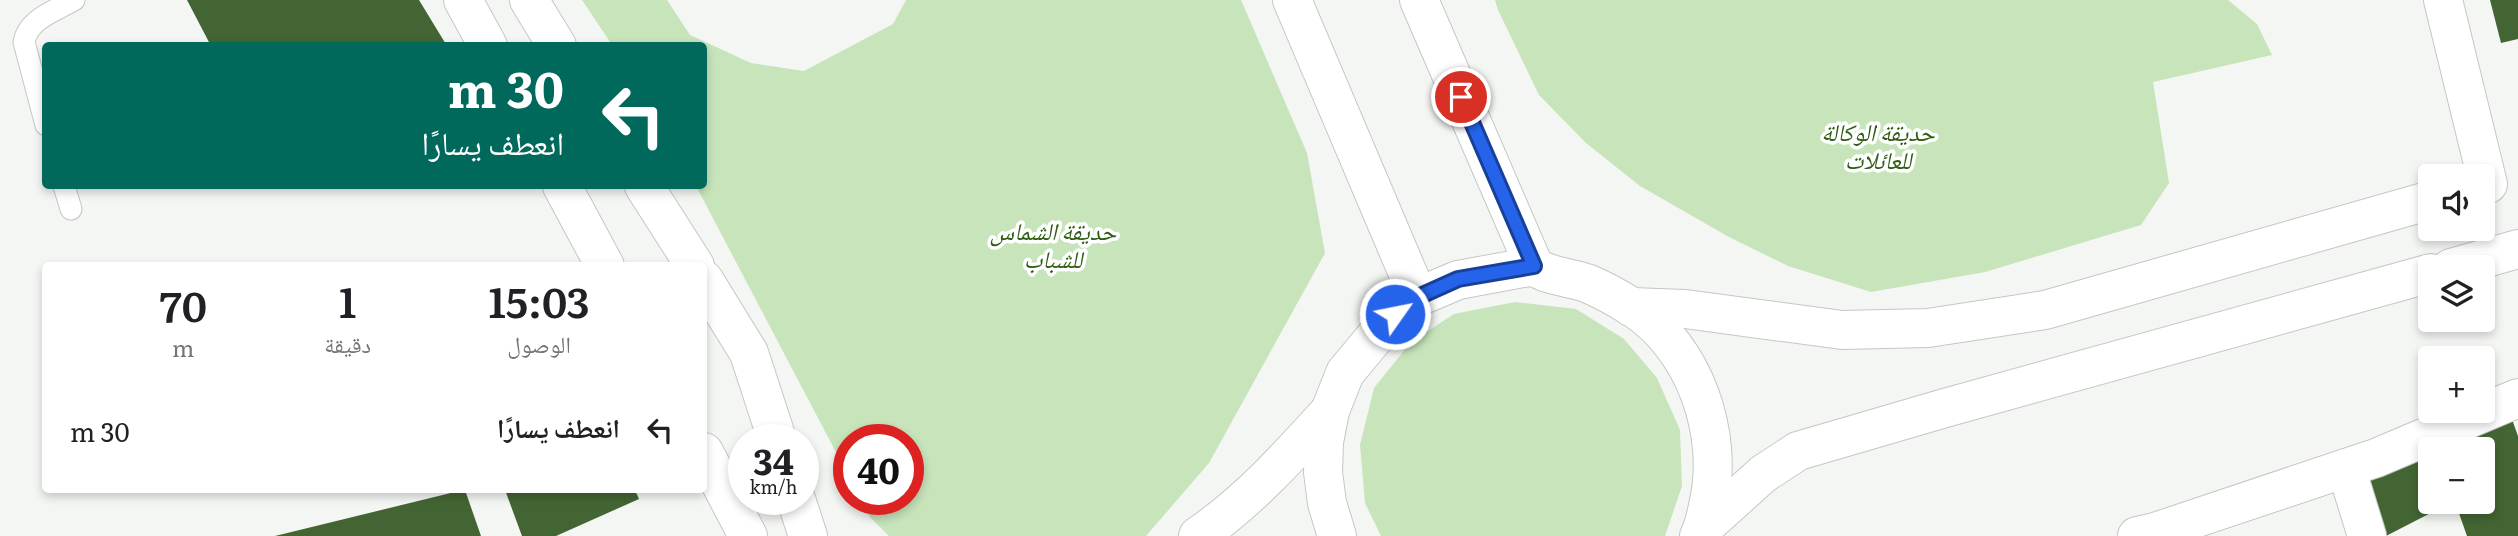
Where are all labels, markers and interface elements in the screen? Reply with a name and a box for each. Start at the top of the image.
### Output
text: 30 m [448,50,564,123]
pin [1431,67,1491,127]
icon: left [588,70,679,161]
icon: arrive [1442,78,1480,116]
park label: حديقة الوكالة للعائلات [1821,113,1936,176]
text: انعطف يسارًا [421,117,564,165]
map controls [2418,164,2495,514]
button: sound [2418,164,2495,241]
park label: حديقة الشماس للشباب [990,212,1117,275]
button: layers [2418,255,2495,332]
text: 1 [339,269,356,331]
text: 15:03 [489,269,590,331]
text: 70 [159,273,207,335]
position arrow [1358,277,1432,351]
text: دقيقة [324,326,371,360]
text: الوصول [507,326,571,360]
text: m [172,330,194,364]
button: + [2418,346,2495,423]
text: انعطف يسارًا [497,407,620,446]
text: 30 m [70,411,130,450]
icon: left [641,411,679,449]
speed limit sign: 40 [833,424,924,515]
text: 34 [753,434,794,486]
button: − [2418,437,2495,514]
text: km/h [750,473,797,500]

